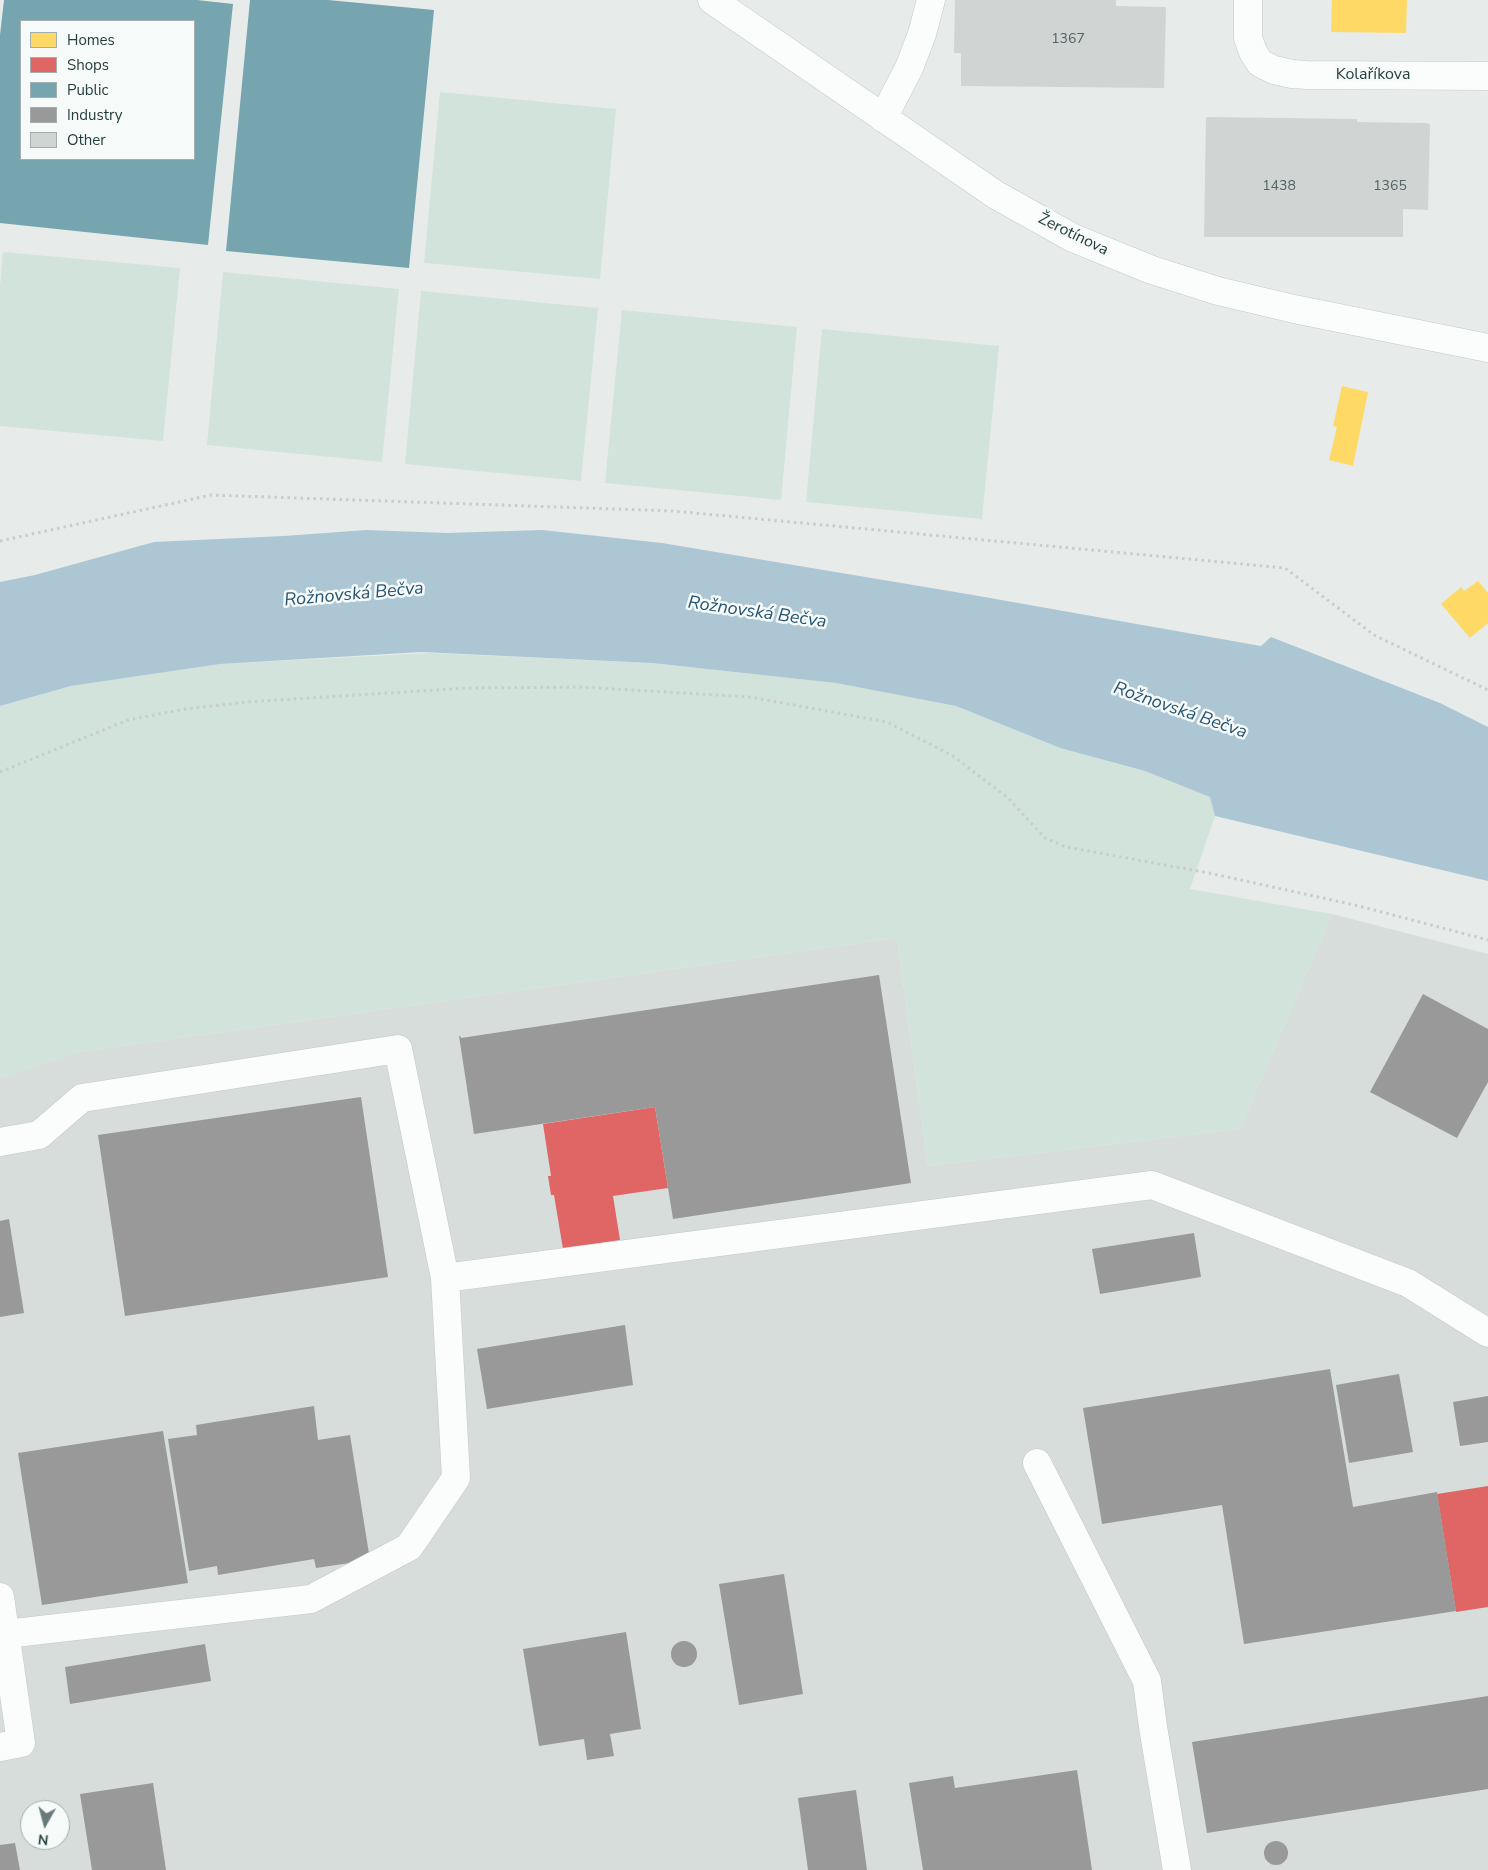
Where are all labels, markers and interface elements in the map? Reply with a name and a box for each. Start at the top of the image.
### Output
legend [20,20,195,160]
text: Homes [67,30,115,50]
house number: 1367 [1051,32,1085,48]
text: Shops [67,55,109,75]
street label: Kolaříkova [1336,65,1410,85]
text: Public [67,80,108,100]
text: Industry [67,105,122,125]
text: Other [67,130,106,150]
house number: 1438 [1262,179,1296,195]
house number: 1365 [1373,179,1407,195]
street label: Žerotínova [1035,210,1111,260]
water label: Rožnovská Bečva [283,578,425,612]
water label: Rožnovská Bečva [686,593,828,633]
water label: Rožnovská Bečva [1110,678,1250,744]
north arrow [20,1800,70,1850]
text: N [37,1829,50,1849]

